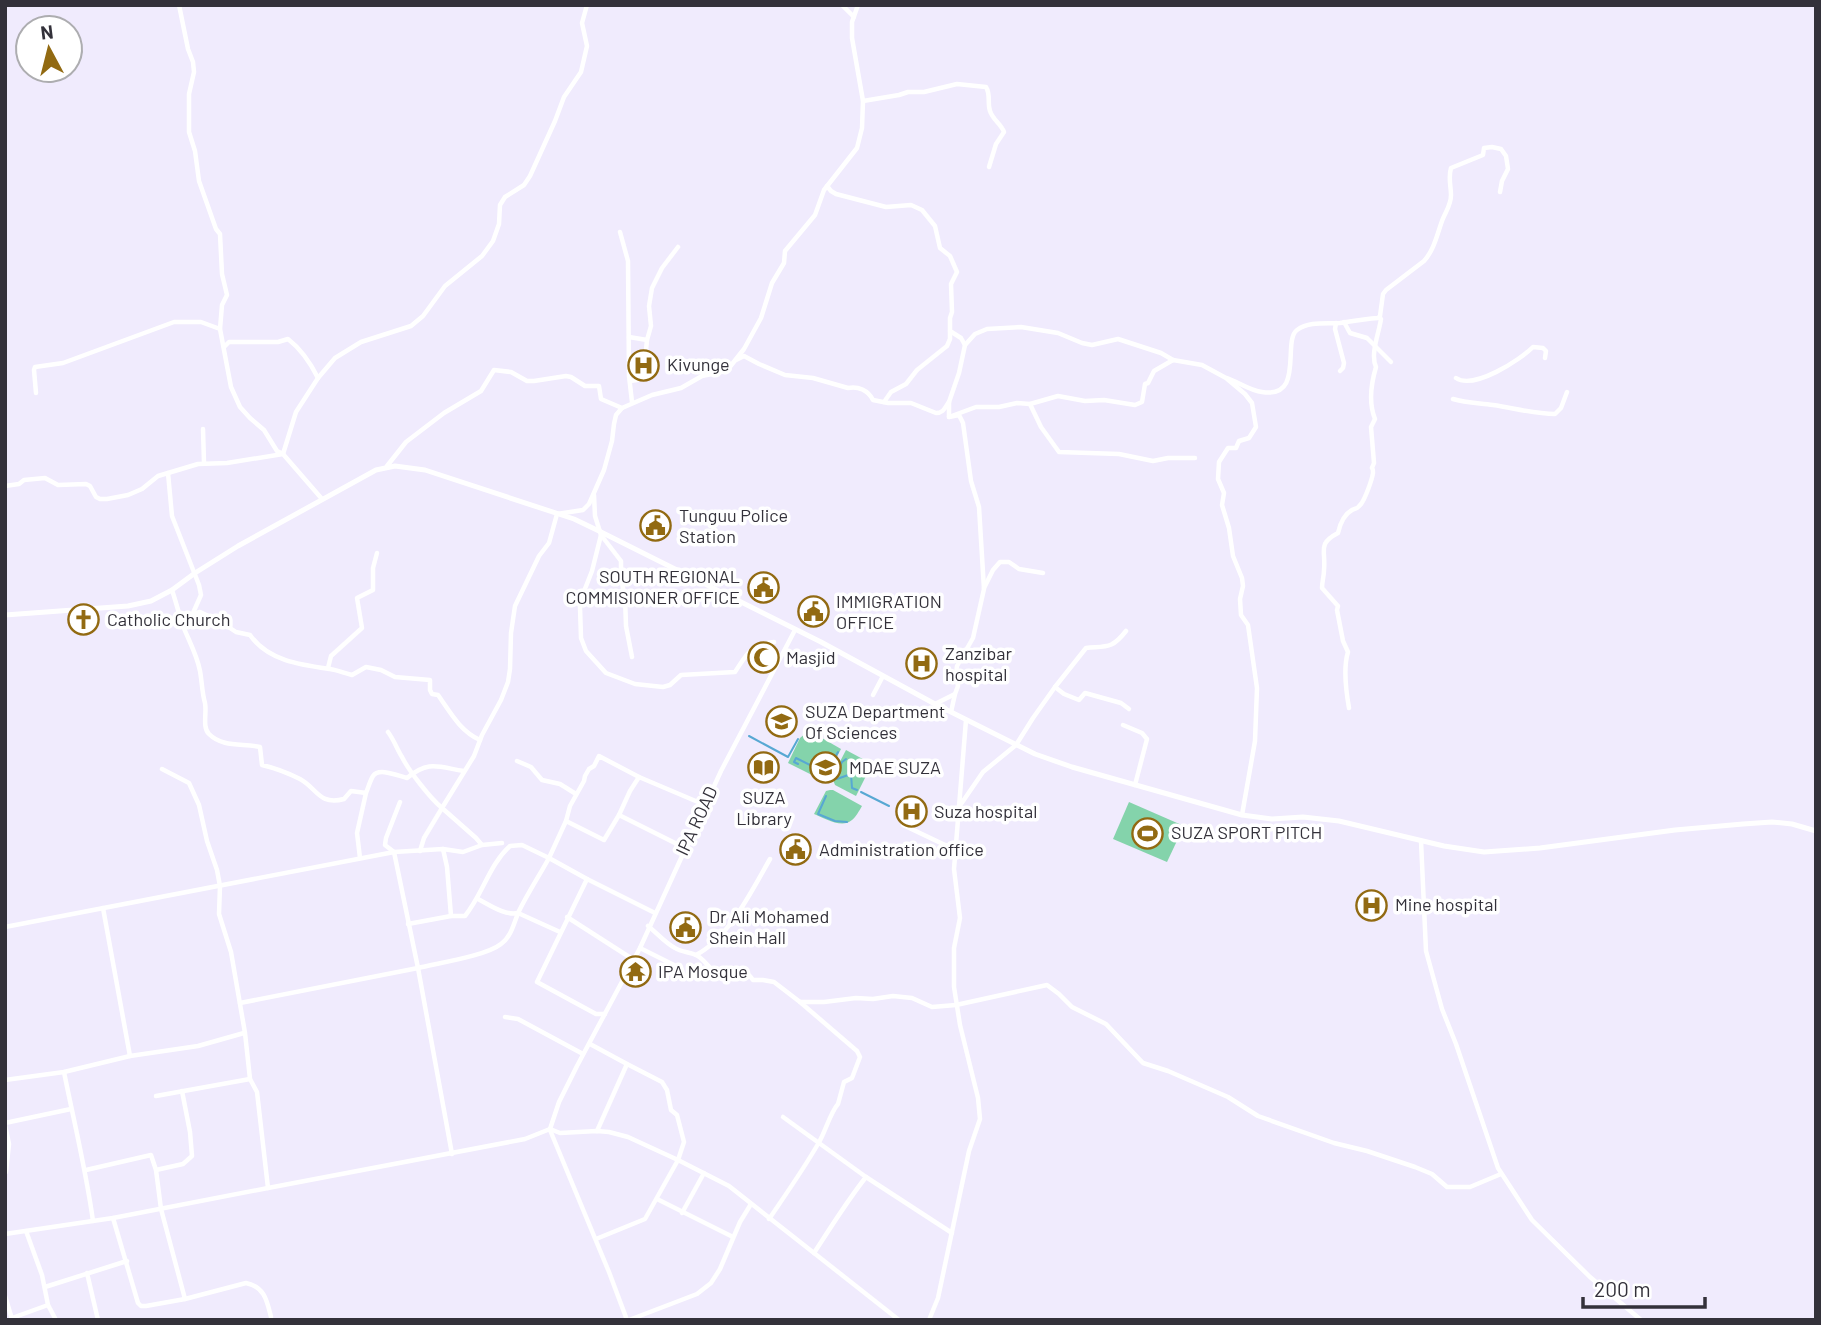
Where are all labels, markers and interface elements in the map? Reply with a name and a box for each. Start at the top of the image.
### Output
north arrow [14,14,84,84]
text: N [39,19,55,44]
hospital icon: Kivunge [627,348,661,382]
place label: Kivunge [667,353,730,375]
place label: Tunguu Police Station [679,504,788,547]
public building icon: Tunguu Police Station [639,509,673,543]
place label: SOUTH REGIONAL COMMISIONER OFFICE [566,565,740,608]
public building icon: SOUTH REGIONAL COMMISIONER OFFICE [746,570,780,604]
place label: IMMIGRATION OFFICE [836,590,942,633]
public building icon: IMMIGRATION OFFICE [796,595,830,629]
church icon: Catholic Church [67,603,101,637]
place label: Catholic Church [107,608,230,630]
mosque icon: Masjid [746,641,780,675]
place label: Zanzibar hospital [945,642,1012,685]
place label: Masjid [786,646,836,668]
hospital icon: Zanzibar hospital [905,647,939,681]
place label: SUZA Department Of Sciences [805,700,945,743]
school or university icon: SUZA Department Of Sciences [765,705,799,739]
library icon: SUZA Library [747,750,781,784]
school or university icon: MDAE SUZA [809,751,843,785]
place label: MDAE SUZA [849,756,941,778]
street label: IPA ROAD [671,783,722,859]
place label: SUZA Library [736,786,792,829]
hospital icon: Suza hospital [894,795,928,829]
place label: Suza hospital [934,800,1037,822]
sports icon: SUZA SPORT PITCH [1131,816,1165,850]
place label: SUZA SPORT PITCH [1171,821,1322,843]
public building icon: Administration office [779,833,813,867]
place label: Administration office [819,838,984,860]
hospital icon: Mine hospital [1355,888,1389,922]
place label: Mine hospital [1395,893,1498,915]
place label: Dr Ali Mohamed Shein Hall [709,905,829,948]
public building icon: Dr Ali Mohamed Shein Hall [669,910,703,944]
temple icon: IPA Mosque [618,955,652,989]
place label: IPA Mosque [658,960,748,982]
scale bar [1583,1266,1706,1310]
text: 200 m [1594,1276,1651,1301]

